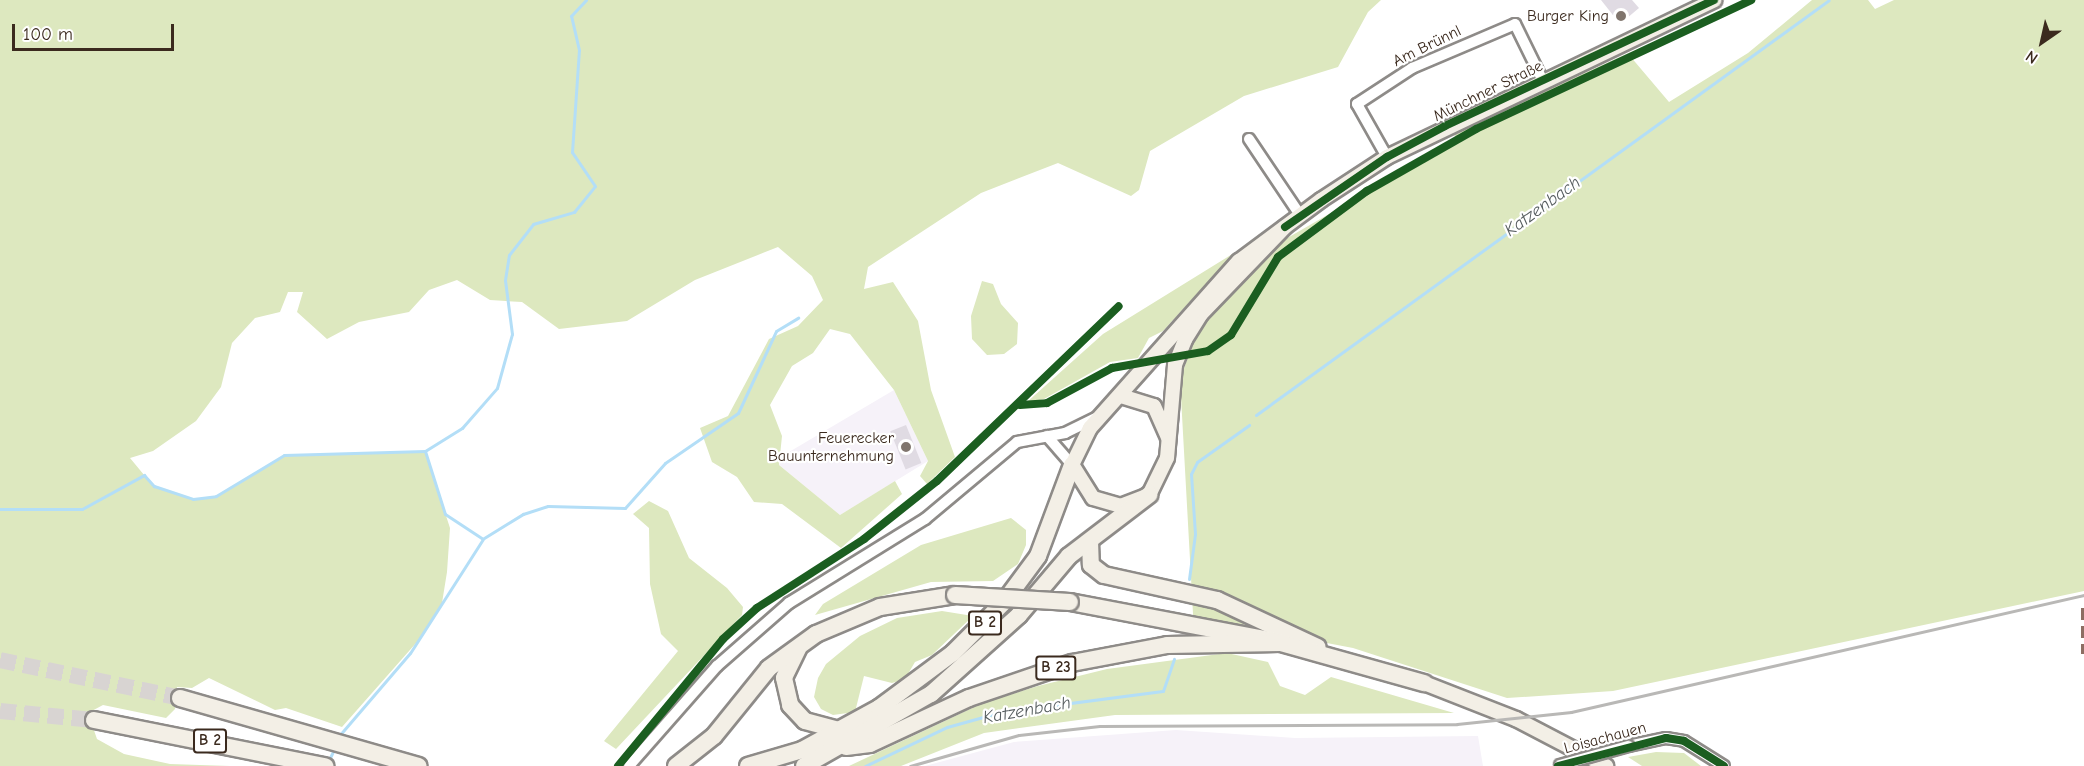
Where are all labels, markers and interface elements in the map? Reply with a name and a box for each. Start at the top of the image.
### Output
place label: Burger King [1527,6,1609,26]
marker: Burger King [1614,9,1628,23]
scale bar [15,12,177,50]
north arrow [2012,12,2072,72]
street label: Am Brünnl [1390,21,1464,71]
text: 100 m [23,24,73,45]
text: N [2023,47,2041,67]
street label: Münchner Straße [1430,56,1546,126]
water label: Katzenbach [1501,172,1585,242]
place label: Feuerecker Bauunternehmung [768,428,894,466]
marker: Feuerecker Bauunternehmung [899,440,913,454]
road number: B 2 [967,611,1003,635]
road number: B 23 [1035,656,1077,680]
water label: Katzenbach [981,693,1073,729]
street label: Loisachauen [1562,718,1648,758]
road number: B 2 [192,729,228,753]

